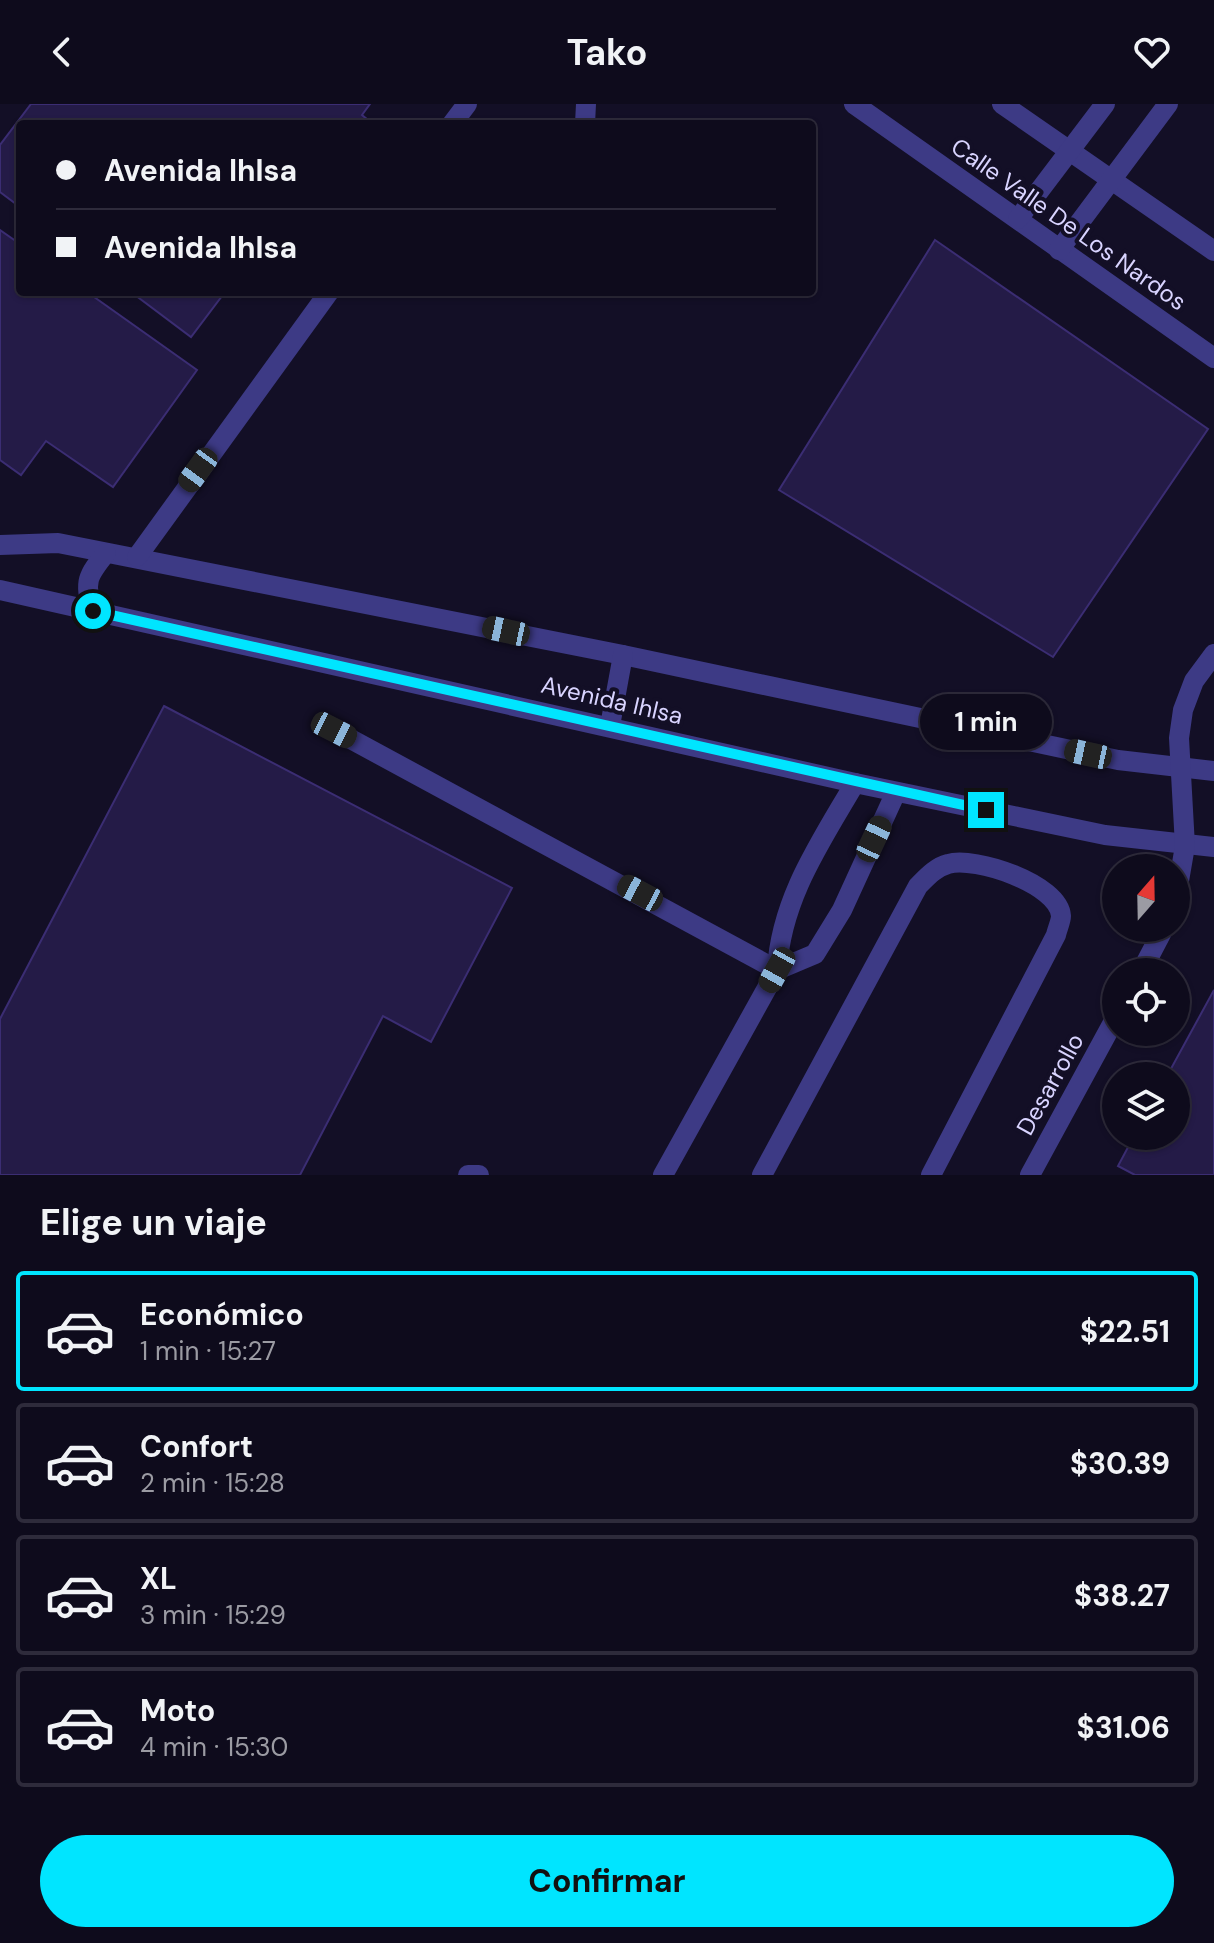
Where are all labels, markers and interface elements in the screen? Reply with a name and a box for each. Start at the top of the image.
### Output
text: Tako [567,29,647,76]
icon: back [40,30,84,74]
icon: heart [1130,30,1174,74]
street label: Calle Valle De Los Nardos [945,131,1193,317]
text: Avenida Ihlsa [104,151,297,190]
text: Avenida Ihlsa [104,228,297,267]
car [174,444,222,496]
route start [75,593,111,629]
car [480,614,532,648]
street label: Avenida Ihlsa [538,669,686,731]
callout: 1 min [920,694,1052,750]
text: 1 min [954,705,1018,739]
car [307,708,361,752]
car [1062,737,1114,771]
route end [968,792,1004,828]
car [853,812,895,866]
north arrow [1102,854,1190,942]
map controls [1102,854,1190,1150]
car [613,871,667,915]
car [755,943,799,997]
button: locate [1102,958,1190,1046]
street label: Desarrollo [1009,1028,1091,1140]
button: layers [1102,1062,1190,1150]
text: Elige un viaje [40,1199,267,1246]
icon: car [44,1295,116,1367]
text: Económico [140,1295,304,1334]
text: $22.51 [1080,1312,1170,1351]
text: 1 min · 15:27 [140,1334,276,1368]
icon: car [44,1427,116,1499]
text: Confort [140,1427,253,1466]
text: $30.39 [1070,1444,1170,1483]
text: 2 min · 15:28 [140,1466,285,1500]
icon: car [44,1559,116,1631]
text: XL [140,1559,177,1598]
text: $38.27 [1074,1576,1170,1615]
text: 3 min · 15:29 [140,1598,286,1632]
icon: car [44,1691,116,1763]
text: Moto [140,1691,215,1730]
text: $31.06 [1077,1708,1170,1747]
text: 4 min · 15:30 [140,1730,288,1764]
button: Confirmar [40,1835,1174,1927]

